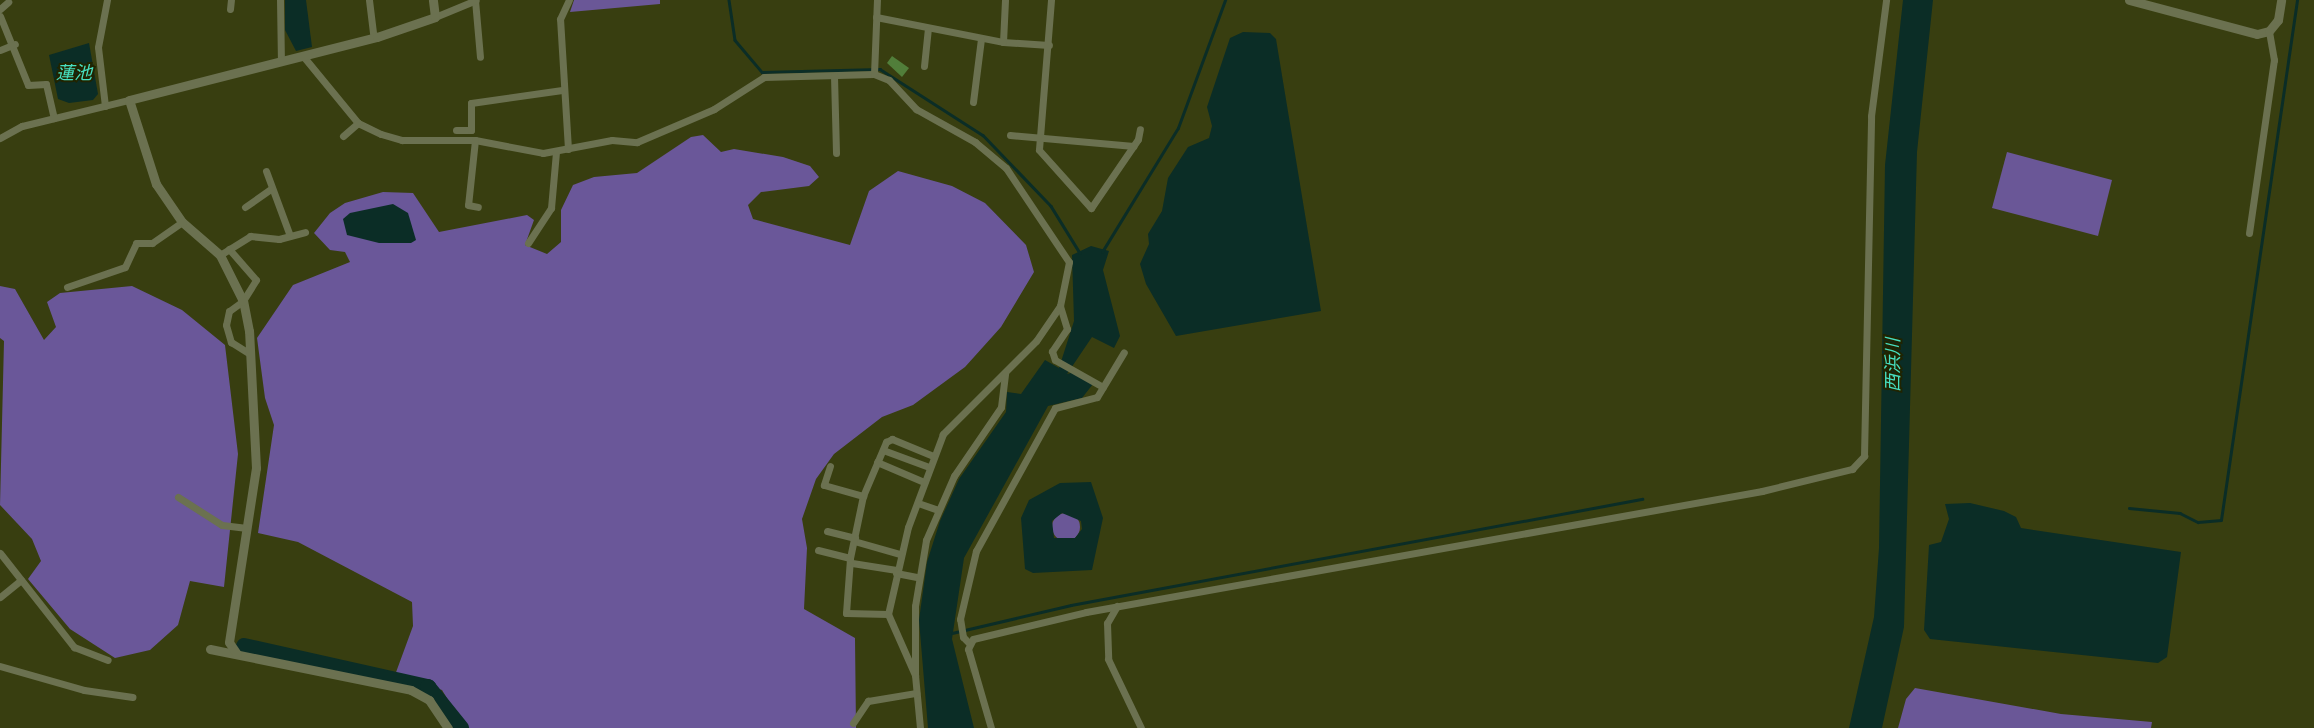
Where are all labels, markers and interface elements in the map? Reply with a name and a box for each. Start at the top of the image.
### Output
water label: 蓮池 [56,61,92,83]
water label: 西浜川 [1881,338,1903,392]

